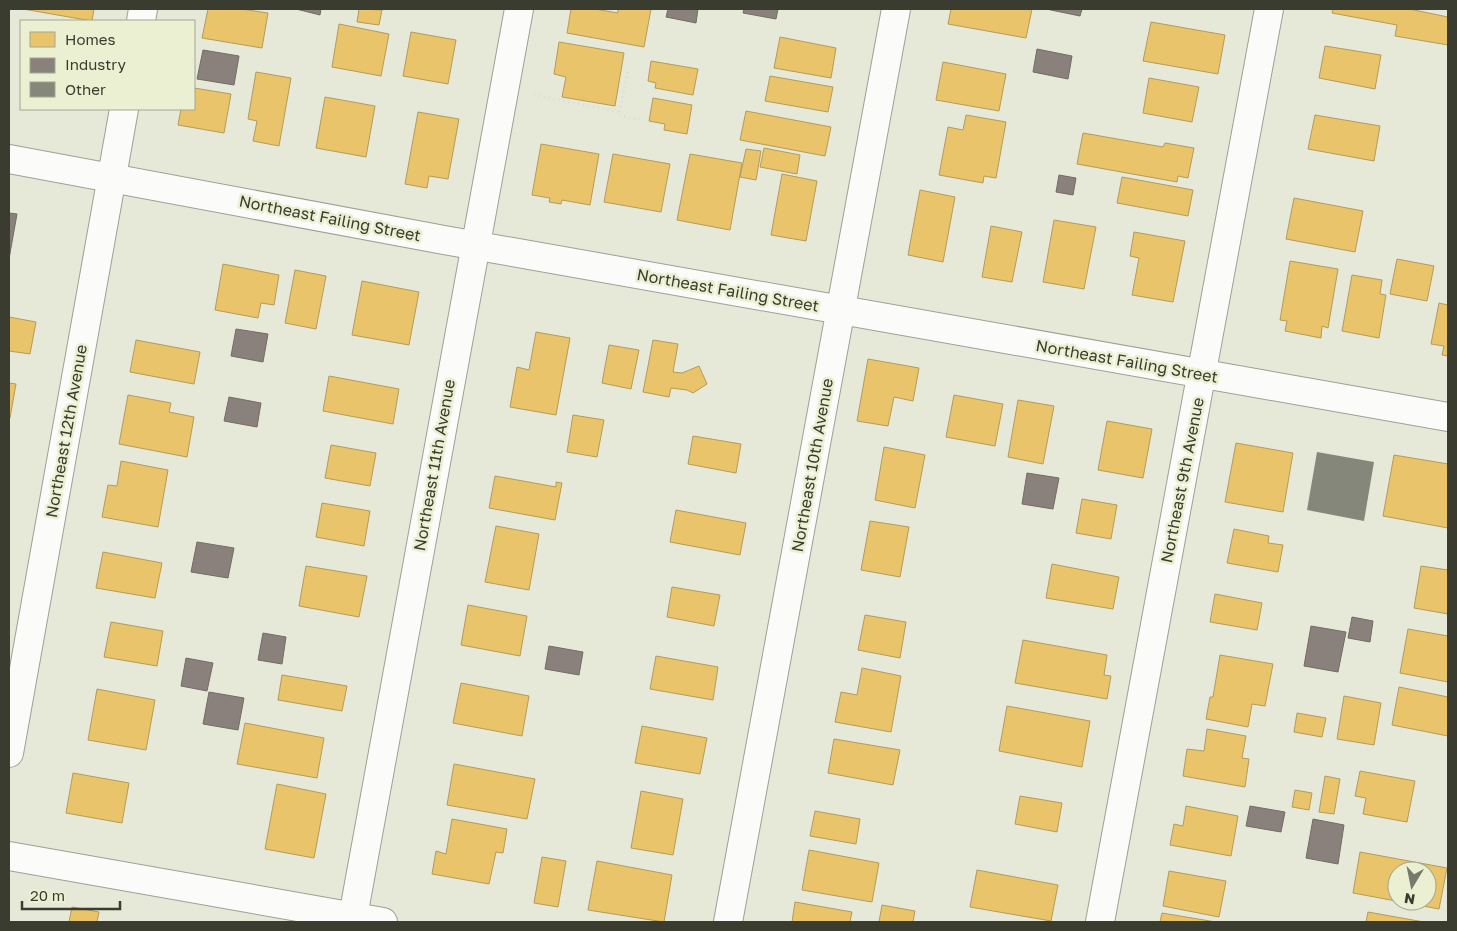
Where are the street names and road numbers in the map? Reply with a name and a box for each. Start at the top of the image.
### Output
street label: Northeast Failing Street [237,191,423,245]
street label: Northeast Failing Street [635,264,821,316]
street label: Northeast Failing Street [1034,335,1220,387]
street label: Northeast 12th Avenue [41,343,91,519]
street label: Northeast 10th Avenue [787,377,837,553]
street label: Northeast 11th Avenue [409,378,459,552]
street label: Northeast 9th Avenue [1156,396,1208,564]

